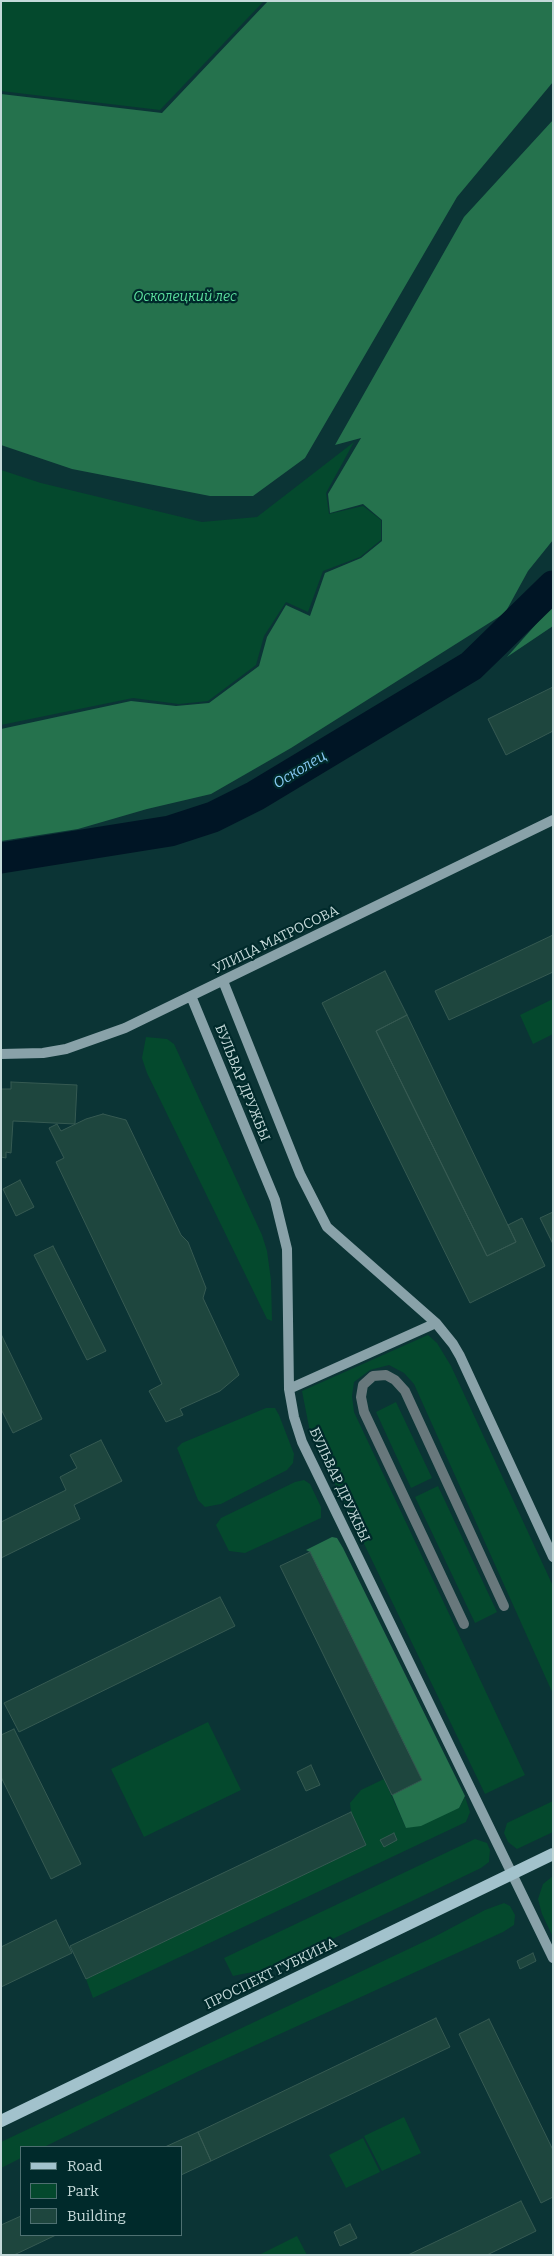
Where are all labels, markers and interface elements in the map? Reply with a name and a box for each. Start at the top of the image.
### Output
park label: Осколецкий лес [133,289,237,305]
water label: Осколец [270,747,330,793]
street label: УЛИЦА МАТРОСОВА [210,902,342,978]
street label: БУЛЬВАР ДРУЖБЫ [211,1022,273,1144]
street label: БУЛЬВАР ДРУЖБЫ [305,1425,373,1545]
street label: ПРОСПЕКТ ГУБКИНА [202,1935,340,2013]
legend [20,2146,182,2236]
text: Road [67,2157,102,2175]
text: Park [67,2182,99,2200]
text: Building [67,2207,126,2225]

